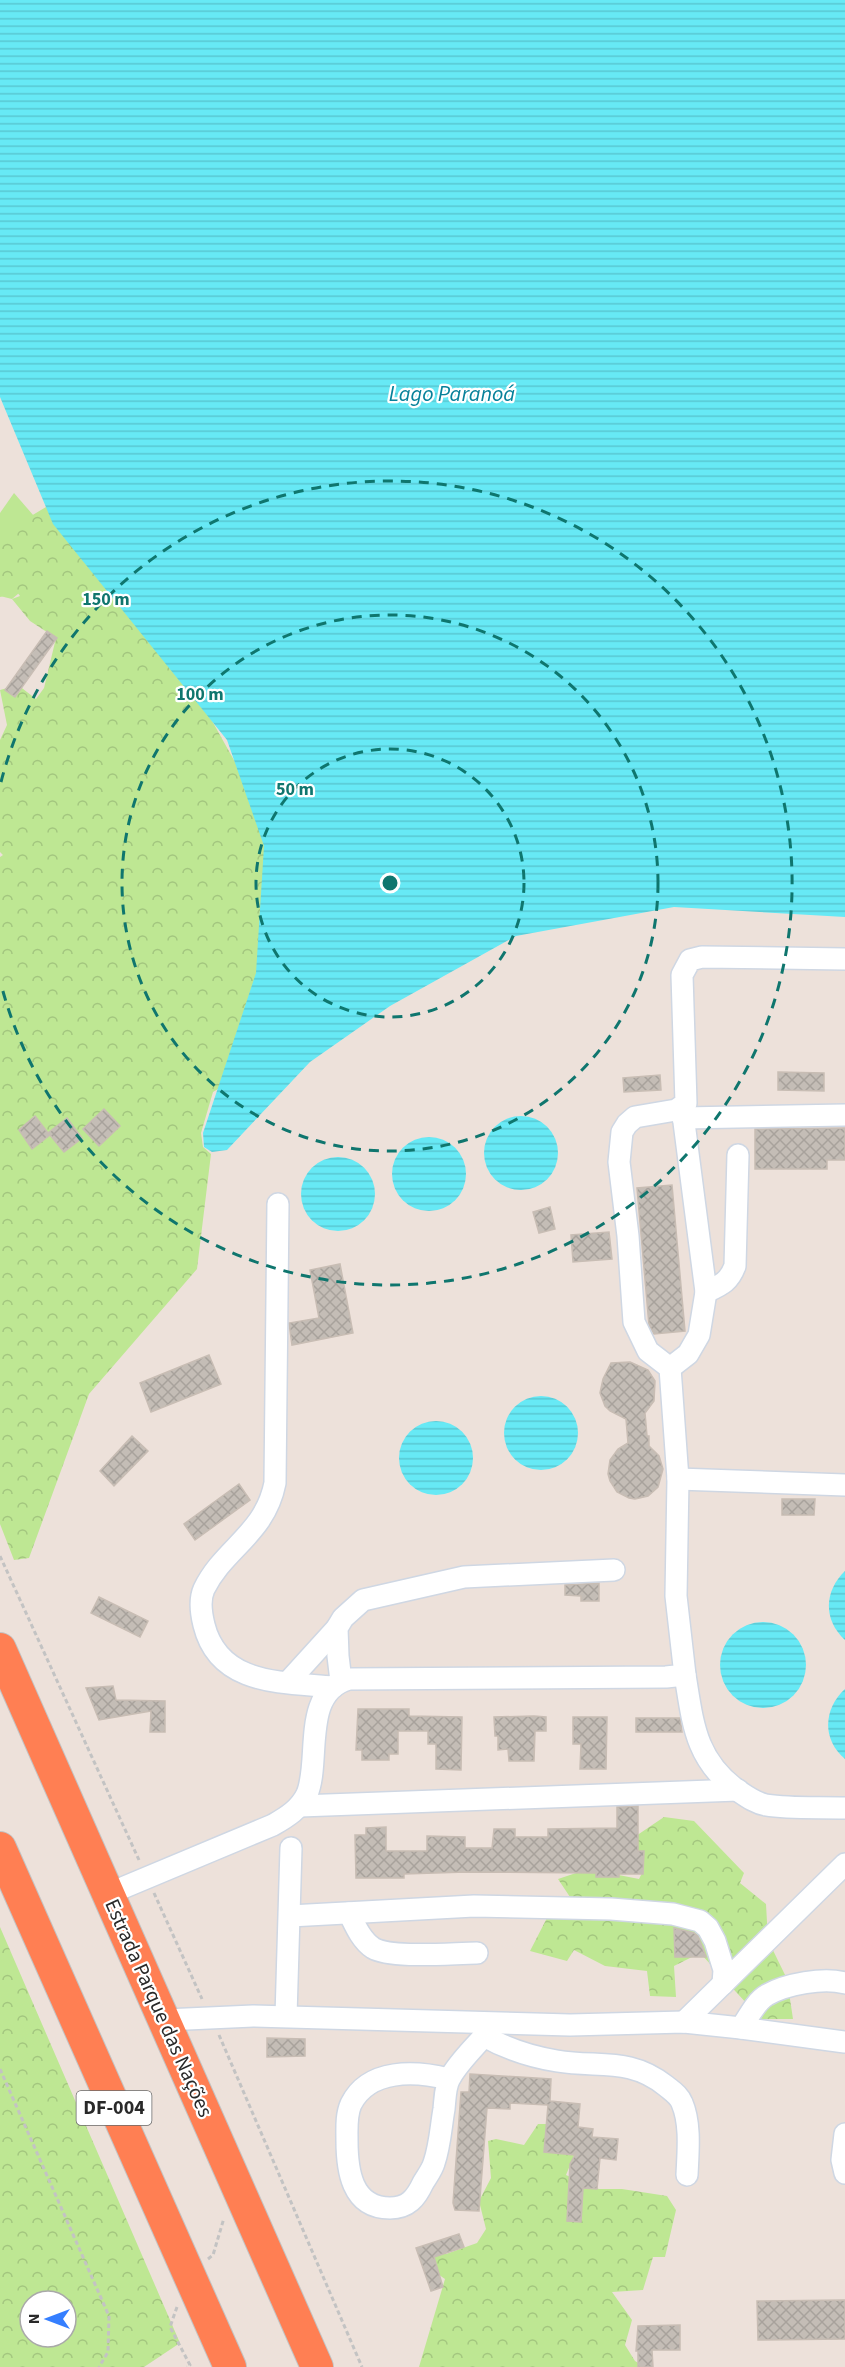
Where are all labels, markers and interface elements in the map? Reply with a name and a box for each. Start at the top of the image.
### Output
water label: Lago Paranoá [389,378,515,410]
text: 150 m [82,587,130,612]
text: 100 m [176,682,224,707]
text: 50 m [276,777,314,802]
centre of rings [380,873,400,893]
street label: Estrada Parque das Nações [97,1894,221,2122]
road number: DF-004 [76,2091,152,2125]
north arrow [18,2289,78,2349]
text: N [23,2314,45,2324]

